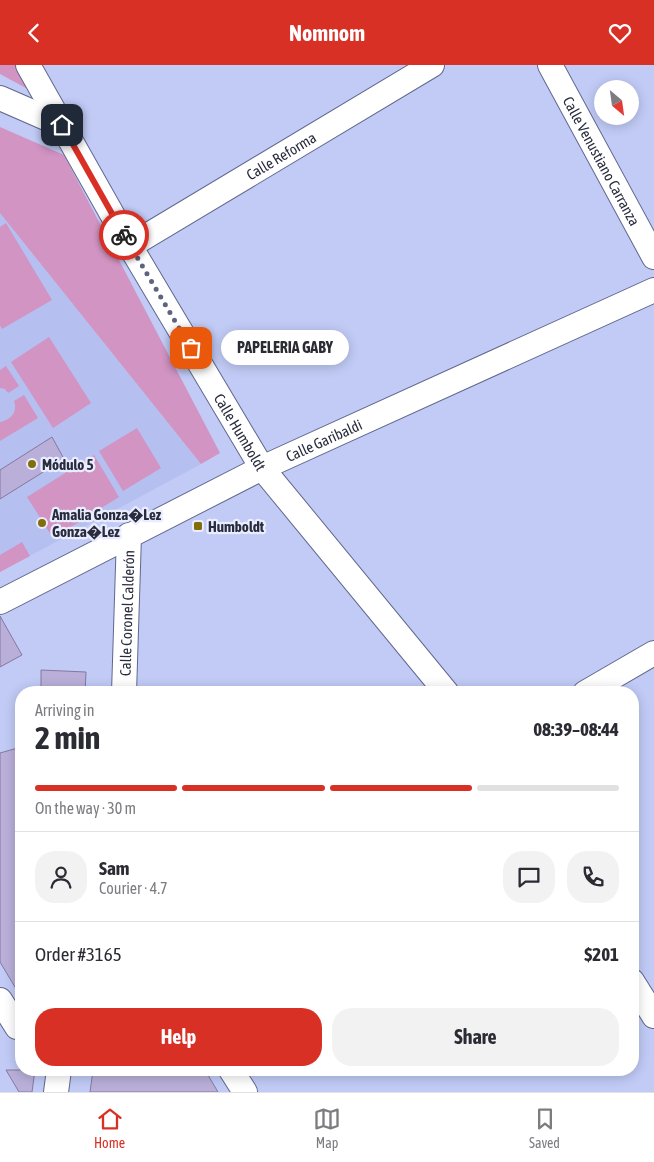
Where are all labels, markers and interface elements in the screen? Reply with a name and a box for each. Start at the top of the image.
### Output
icon: back [20,19,48,47]
icon: heart [606,19,634,47]
text: Nomnom [289,20,365,46]
north arrow [594,80,639,125]
map controls [594,80,639,125]
street label: Calle Venustiano Carranza [560,93,644,228]
pin [41,104,83,146]
icon: home [48,111,76,139]
street label: Calle Reforma [243,128,319,183]
courier [99,210,149,260]
icon: bike [110,221,138,249]
pin [170,327,212,369]
callout: PAPELERIA GABY [221,331,348,365]
icon: bag [177,334,205,362]
text: PAPELERIA GABY [237,338,333,356]
street label: Calle Humboldt [211,390,270,473]
street label: Calle Garibaldi [283,415,364,465]
place label: Módulo 5 [42,456,93,473]
marker: Módulo 5 [26,458,38,470]
place label: Amalia Gonza�Lez Gonza�Lez [51,506,162,540]
marker: Amalia Gonza�Lez Gonza�Lez [36,517,48,529]
place label: Humboldt [208,518,265,535]
marker: Humboldt [192,520,204,532]
street label: Calle Coronel Calderón [116,550,137,676]
text: Arriving in [35,701,95,719]
text: 08:39–08:44 [533,718,619,740]
text: 2 min [35,719,100,756]
text: On the way · 30 m [35,799,136,817]
button: person [35,851,87,903]
button: chat [503,851,555,903]
button: phone [567,851,619,903]
text: Sam [99,857,130,879]
text: Courier · 4.7 [99,879,168,897]
text: Order #3165 [35,943,122,965]
text: $201 [584,943,619,965]
button: Help [35,1008,322,1066]
button: Share [332,1008,619,1066]
tab: Home [94,1105,125,1151]
tab: Map [313,1105,341,1151]
tab: Saved [529,1105,560,1151]

